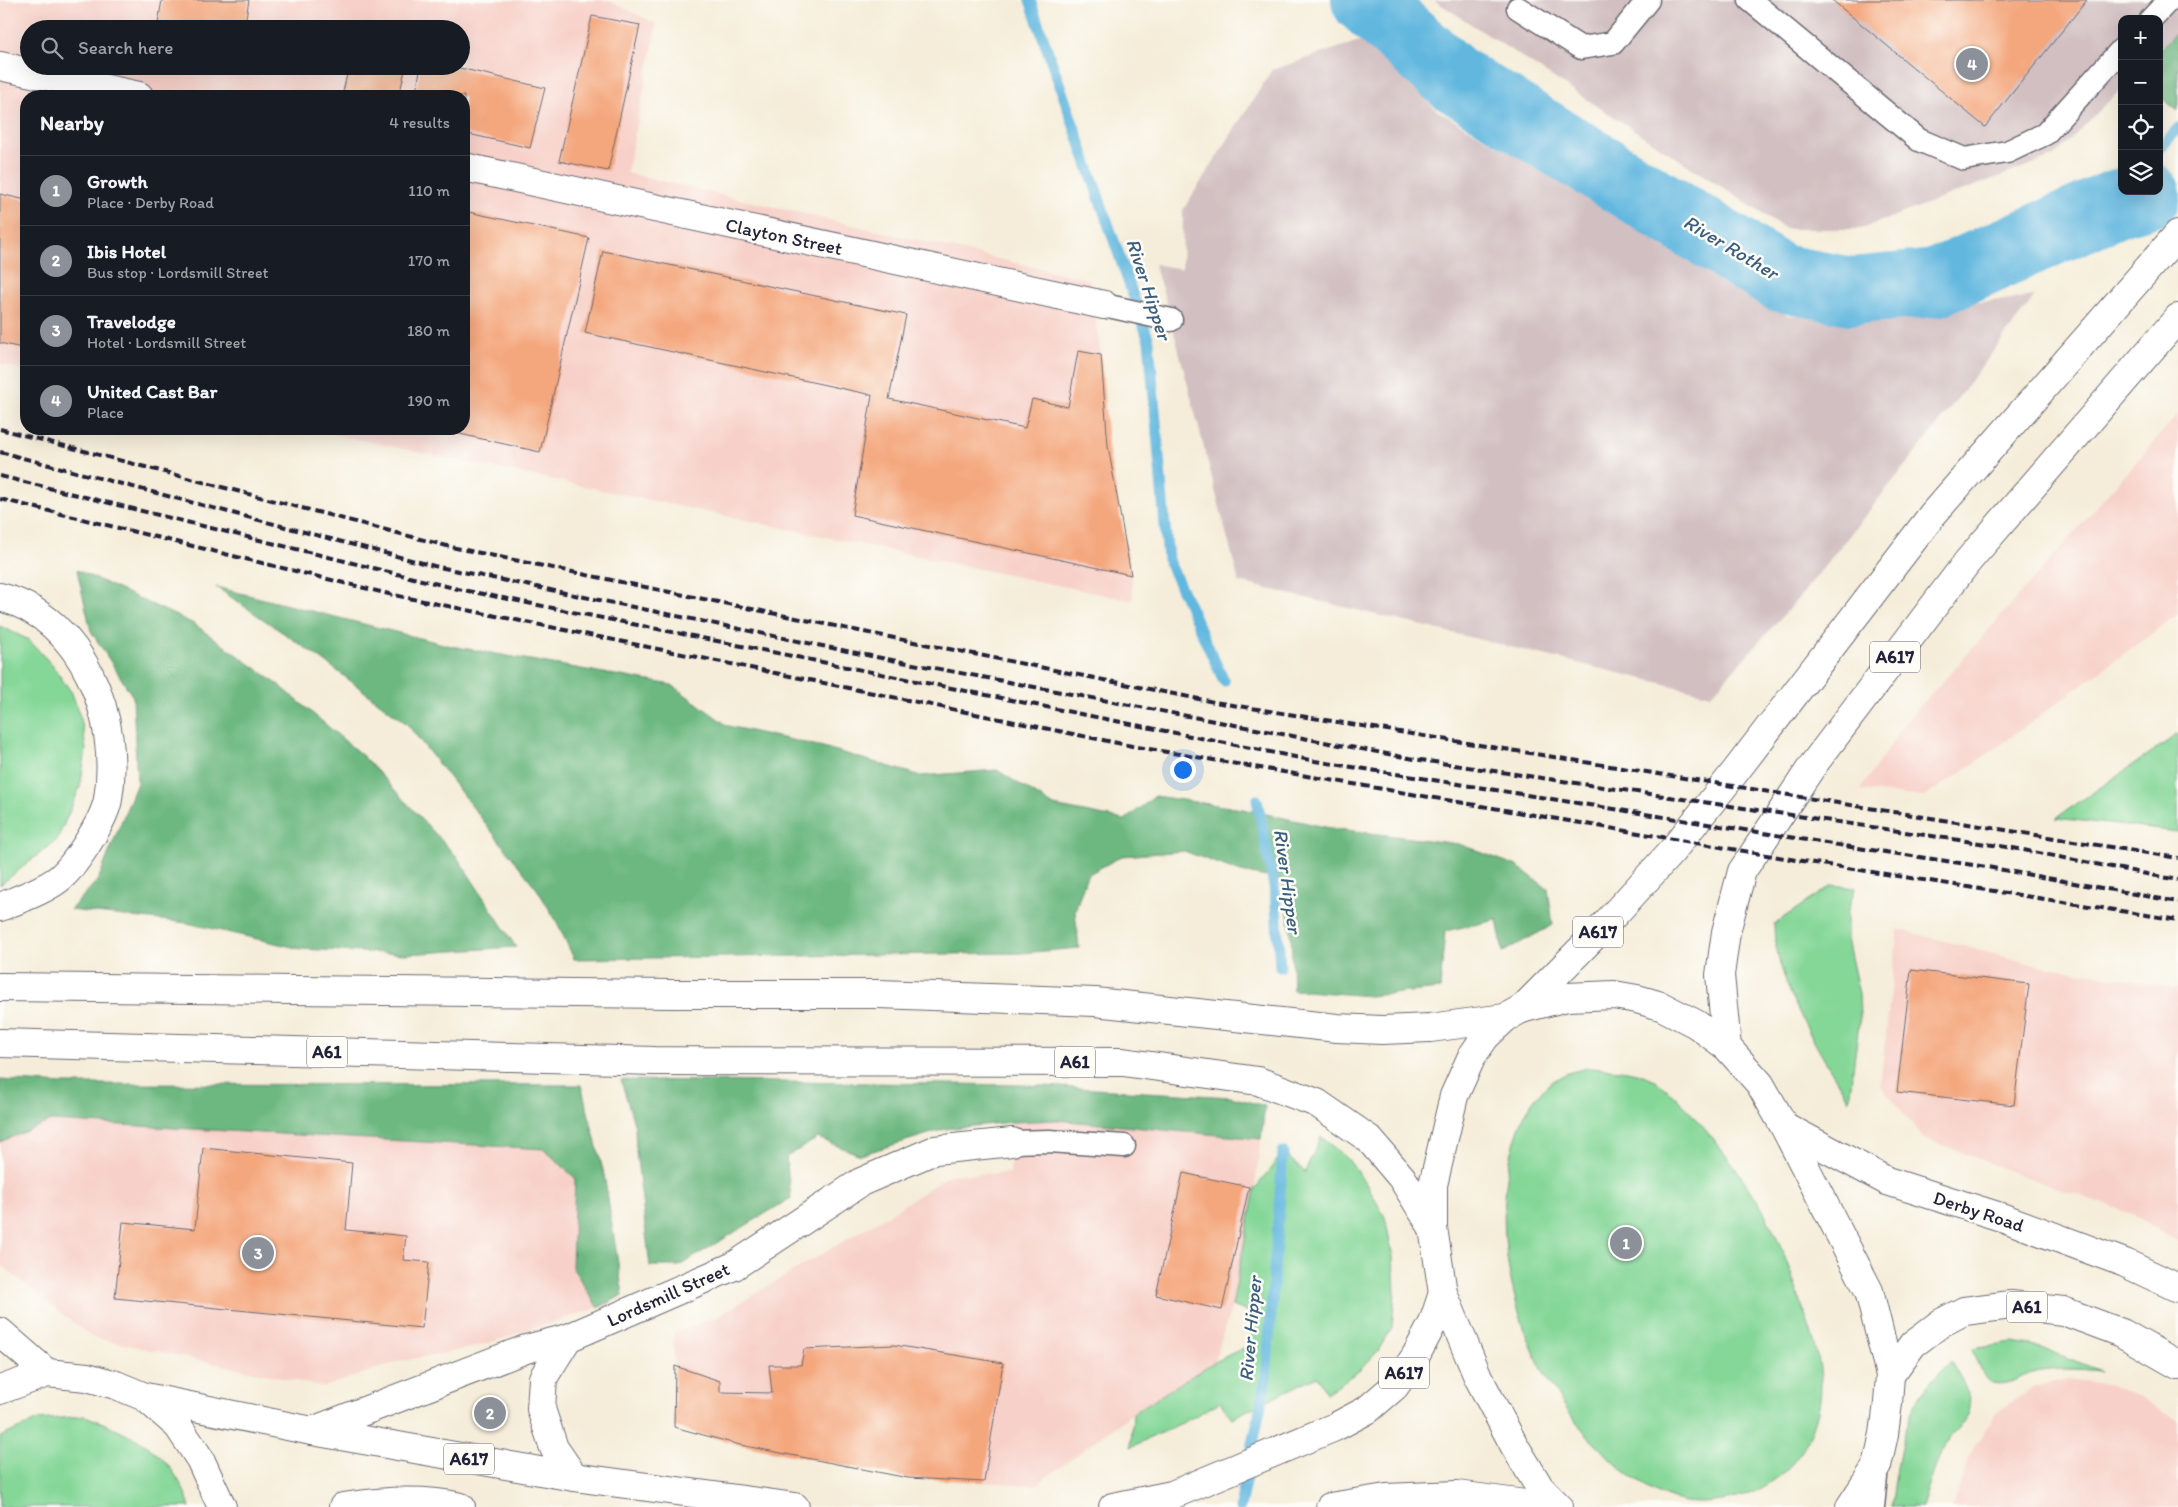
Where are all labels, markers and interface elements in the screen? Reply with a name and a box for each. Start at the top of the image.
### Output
map controls [2118,15,2163,195]
button: + [2118,15,2163,60]
search box [20,20,470,75]
icon: search [38,34,66,62]
text: Search here [78,36,173,59]
pin: 4 [1956,45,1988,83]
button: − [2118,60,2163,105]
button: locate [2118,105,2163,150]
text: Nearby [40,110,104,135]
text: 4 results [389,113,450,132]
button: layers [2118,150,2163,195]
text: Growth [87,170,148,193]
text: 1 [52,181,60,200]
text: 110 m [408,181,450,200]
text: Place · Derby Road [87,193,214,212]
water label: River Rother [1679,209,1785,286]
street label: Clayton Street [723,213,844,260]
water label: River Hipper [1121,235,1177,345]
text: Ibis Hotel [87,240,166,263]
text: 2 [52,251,60,270]
text: 170 m [408,251,450,270]
text: Bus stop · Lordsmill Street [87,263,269,282]
text: Travelodge [87,310,176,333]
text: 3 [52,321,60,340]
text: 180 m [407,321,450,340]
text: Hotel · Lordsmill Street [87,333,246,352]
text: United Cast Bar [87,380,217,403]
text: 4 [51,391,61,410]
text: 190 m [407,391,450,410]
text: Place [87,403,124,422]
road number: A617 [1870,642,1920,672]
your location [1170,757,1196,783]
water label: River Hipper [1269,827,1308,937]
road number: A617 [1573,916,1623,948]
road number: A61 [307,1036,347,1068]
road number: A61 [1055,1046,1095,1078]
street label: Derby Road [1931,1186,2028,1237]
pin: 1 [1610,1224,1642,1262]
pin: 3 [242,1234,274,1272]
street label: Lordsmill Street [603,1257,733,1332]
water label: River Hipper [1233,1273,1267,1382]
road number: A61 [2007,1291,2047,1322]
road number: A617 [1379,1358,1429,1389]
pin: 2 [474,1394,506,1432]
road number: A617 [444,1444,494,1475]

